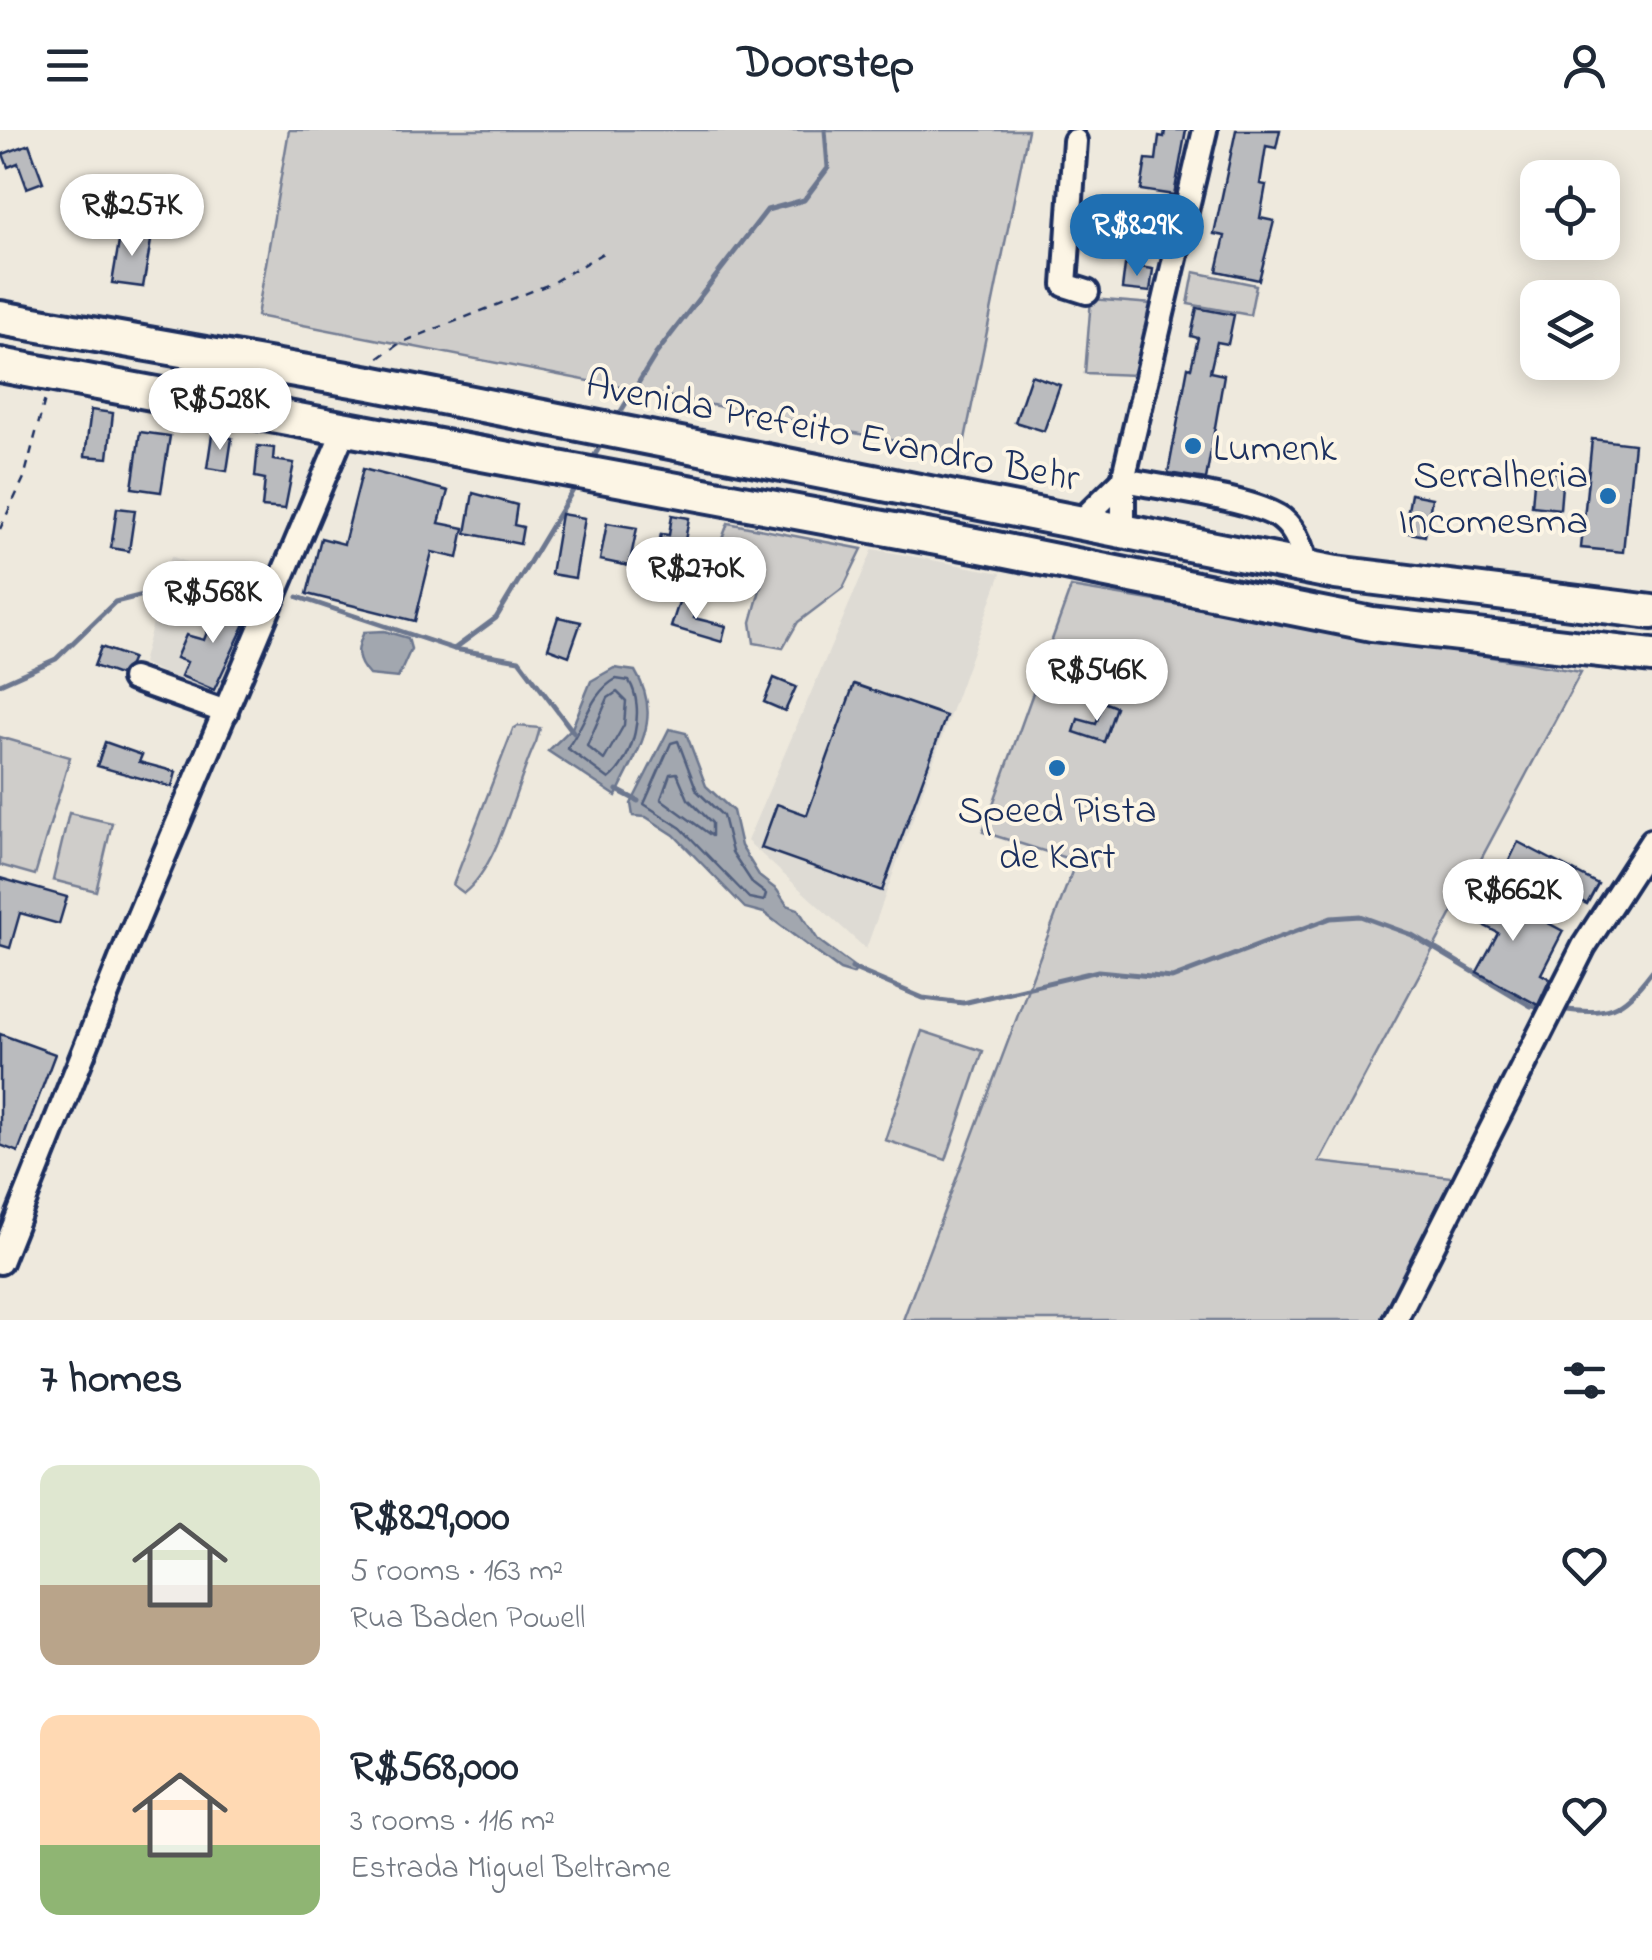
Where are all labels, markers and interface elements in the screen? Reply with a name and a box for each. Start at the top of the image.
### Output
text: Doorstep [738,32,914,98]
icon: menu [40,38,95,93]
icon: person [1557,38,1612,93]
map controls [1520,160,1620,380]
button: locate [1520,160,1620,260]
pin: R$257K [51,174,213,259]
text: R$257K [82,183,182,230]
pin: R$829K [1056,194,1218,279]
text: R$829K [1092,203,1182,250]
button: layers [1520,280,1620,380]
street label: Avenida Prefeito Evandro Behr [580,357,1085,510]
pin: R$528K [139,368,301,453]
text: R$528K [171,377,269,424]
place label: Lumenk [1213,421,1337,480]
marker: Lumenk [1182,435,1204,457]
place label: Serralheria Incomesma [1398,448,1588,553]
marker: Serralheria Incomesma [1597,485,1619,507]
pin: R$270K [615,537,777,622]
text: R$270K [648,546,744,593]
pin: R$568K [132,561,294,646]
text: R$568K [165,570,261,617]
pin: R$546K [1016,639,1178,724]
text: R$546K [1048,648,1146,695]
marker: Speed Pista de Kart [1046,757,1068,779]
place label: Speed Pista de Kart [957,783,1157,888]
pin: R$662K [1432,859,1594,944]
text: R$662K [1465,868,1561,915]
text: 7 homes [40,1350,182,1411]
icon: filters [1557,1353,1612,1408]
text: R$829,000 [350,1488,510,1549]
icon: home [120,1505,240,1625]
icon: heart [1557,1538,1612,1593]
text: 5 rooms · 163 m² [350,1549,563,1596]
text: Rua Baden Powell [350,1596,585,1643]
text: R$568,000 [350,1738,519,1799]
icon: home [120,1755,240,1875]
icon: heart [1557,1788,1612,1843]
text: 3 rooms · 116 m² [350,1799,555,1846]
text: Estrada Miguel Beltrame [350,1846,671,1893]

